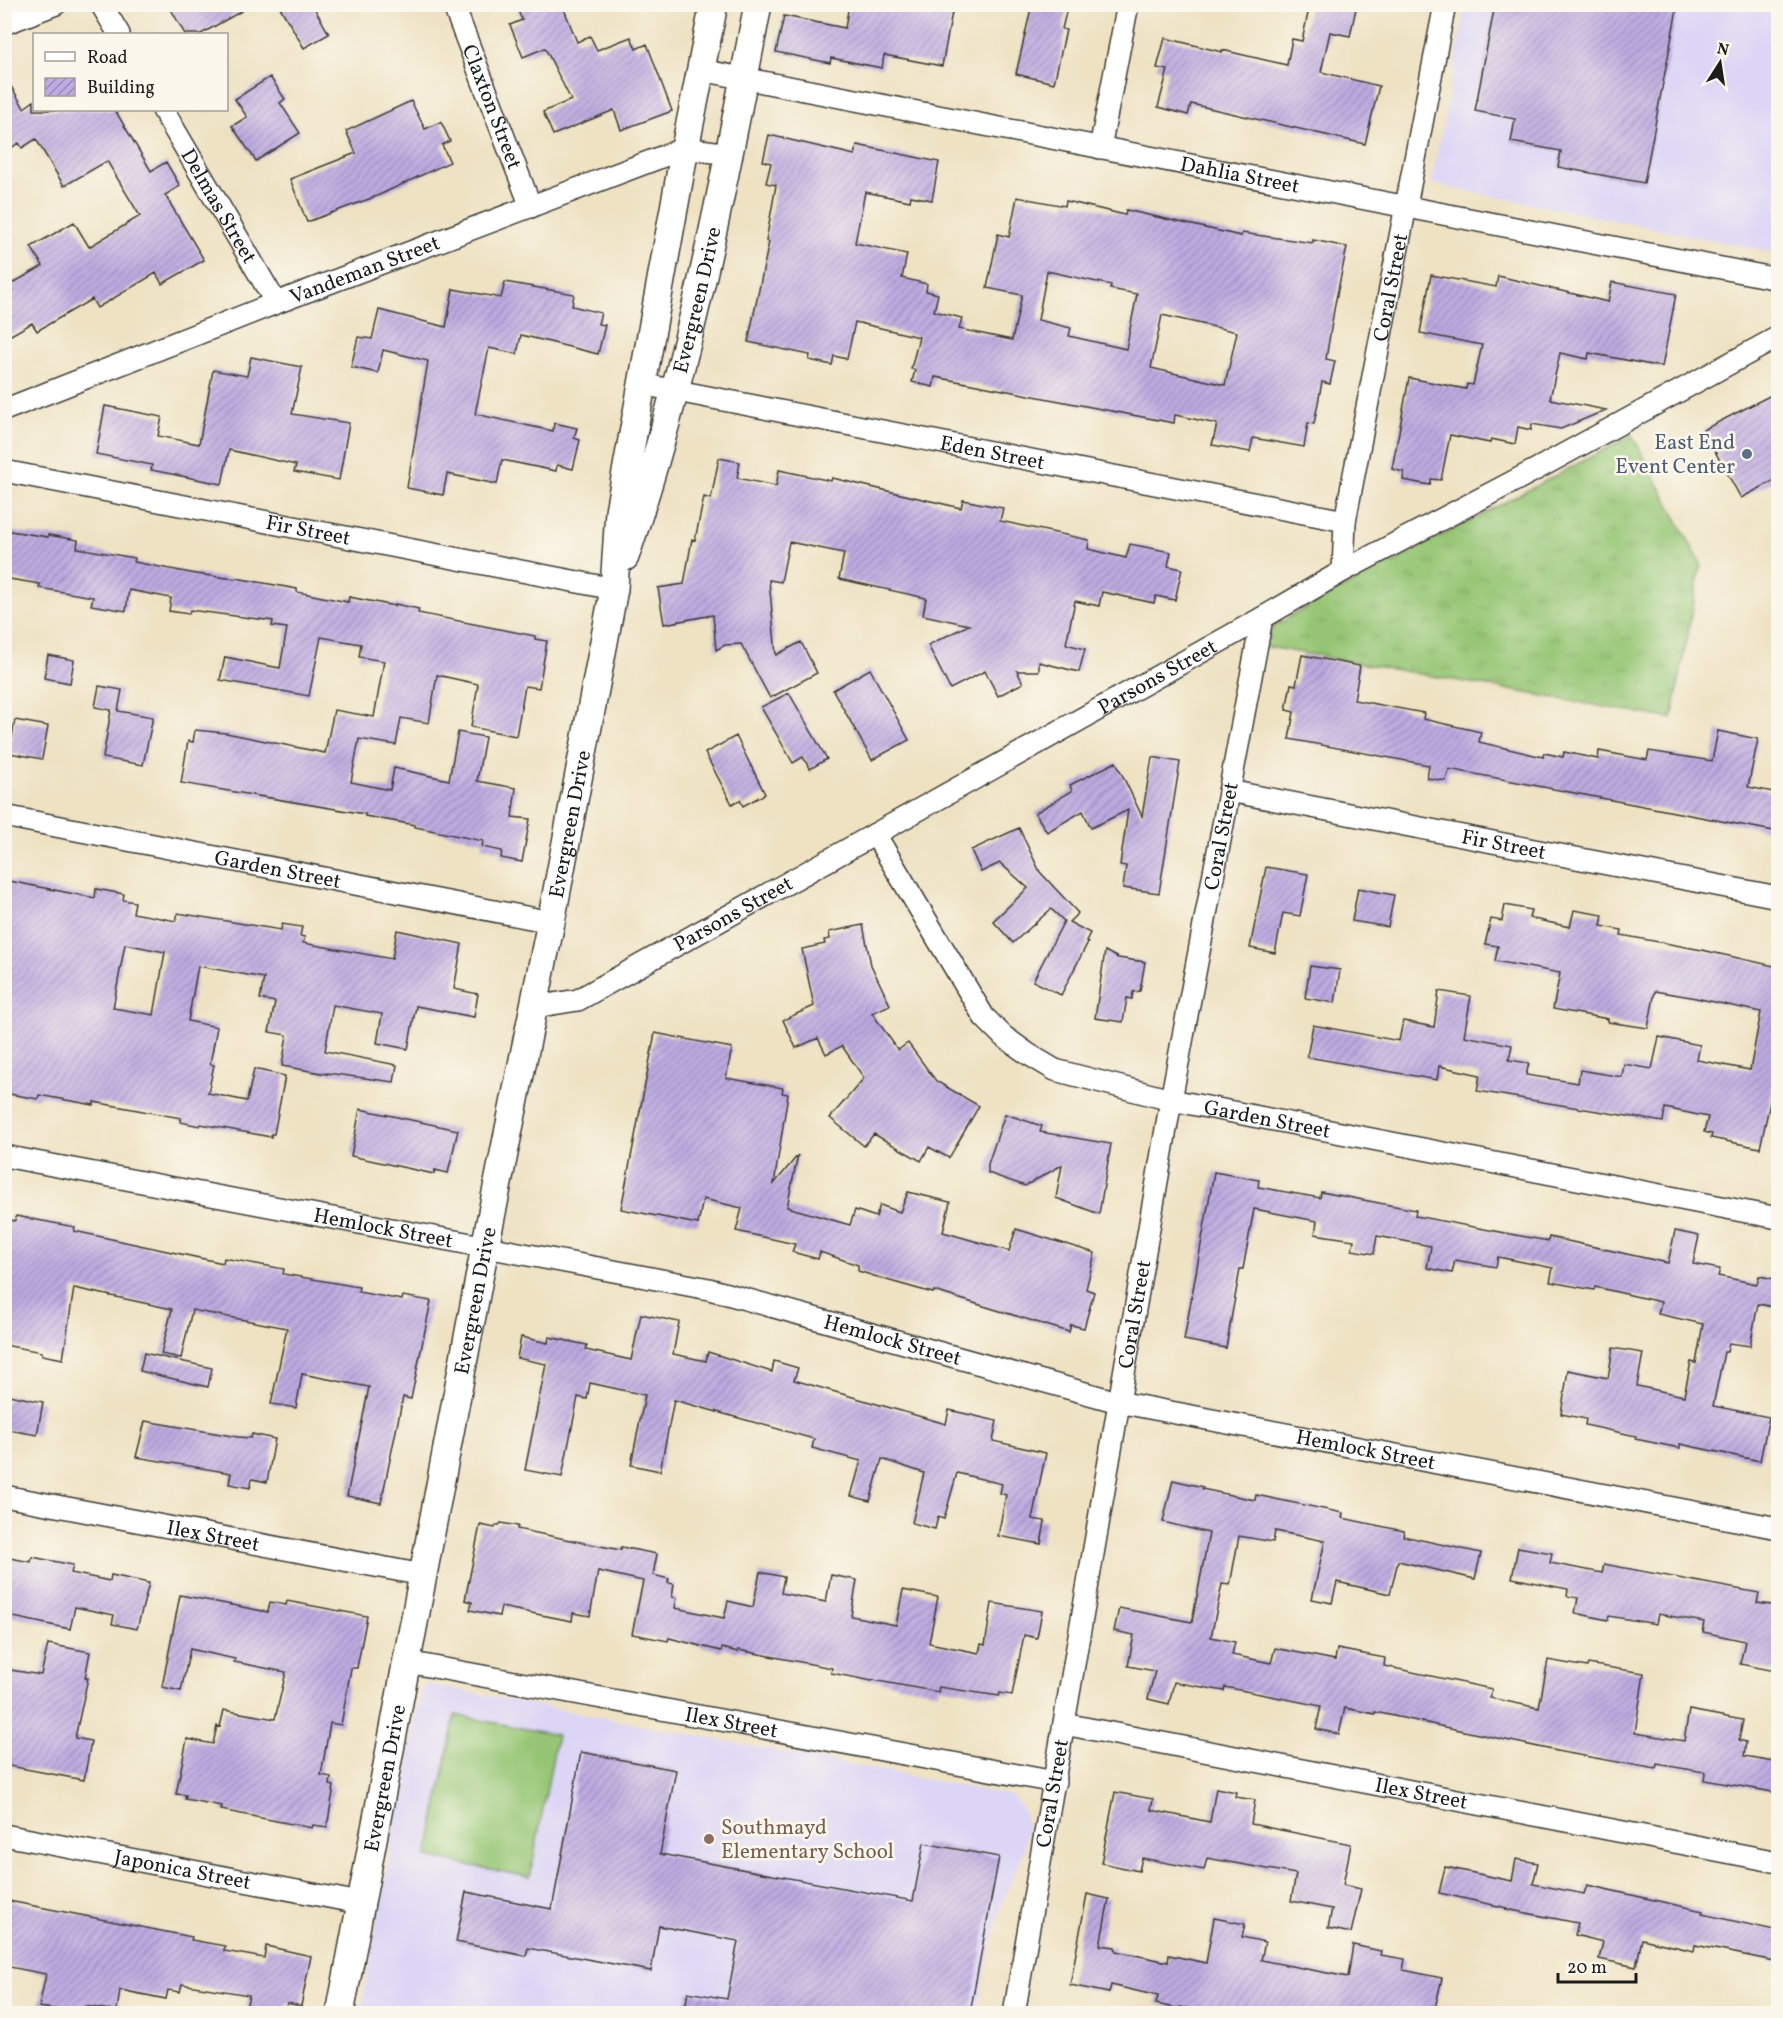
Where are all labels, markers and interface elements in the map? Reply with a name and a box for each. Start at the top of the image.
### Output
legend [33,33,228,111]
north arrow [1690,33,1750,93]
text: N [1715,38,1731,62]
street label: Claxton Street [454,41,528,174]
text: Road [87,46,128,71]
text: Building [87,76,155,101]
street label: Delmas Street [173,144,263,270]
street label: Dahlia Street [1178,150,1302,202]
street label: Evergreen Drive [667,224,729,377]
street label: Vandeman Street [286,229,444,312]
street label: Coral Street [1367,231,1416,344]
street label: Eden Street [937,429,1047,478]
place label: East End Event Center [1615,429,1735,482]
marker: East End Event Center [1740,447,1754,461]
street label: Fir Street [263,509,353,554]
street label: Parsons Street [1093,633,1223,723]
street label: Evergreen Drive [543,748,599,901]
street label: Coral Street [1198,780,1247,893]
street label: Fir Street [1459,823,1548,868]
street label: Garden Street [212,844,343,897]
street label: Parsons Street [669,870,799,960]
street label: Garden Street [1201,1094,1333,1147]
street label: Hemlock Street [311,1202,455,1256]
street label: Evergreen Drive [448,1224,505,1377]
street label: Coral Street [1112,1258,1159,1371]
street label: Hemlock Street [820,1308,964,1374]
street label: Hemlock Street [1293,1423,1438,1478]
street label: Ilex Street [164,1514,262,1560]
street label: Ilex Street [682,1701,780,1746]
street label: Evergreen Drive [358,1702,414,1855]
street label: Coral Street [1030,1737,1077,1850]
street label: Ilex Street [1372,1771,1470,1818]
place label: Southmayd Elementary School [721,1814,894,1867]
marker: Southmayd Elementary School [702,1832,716,1846]
street label: Japonica Street [112,1843,253,1898]
scale bar [1558,1946,1636,1984]
text: 20 m [1567,1956,1607,1981]

